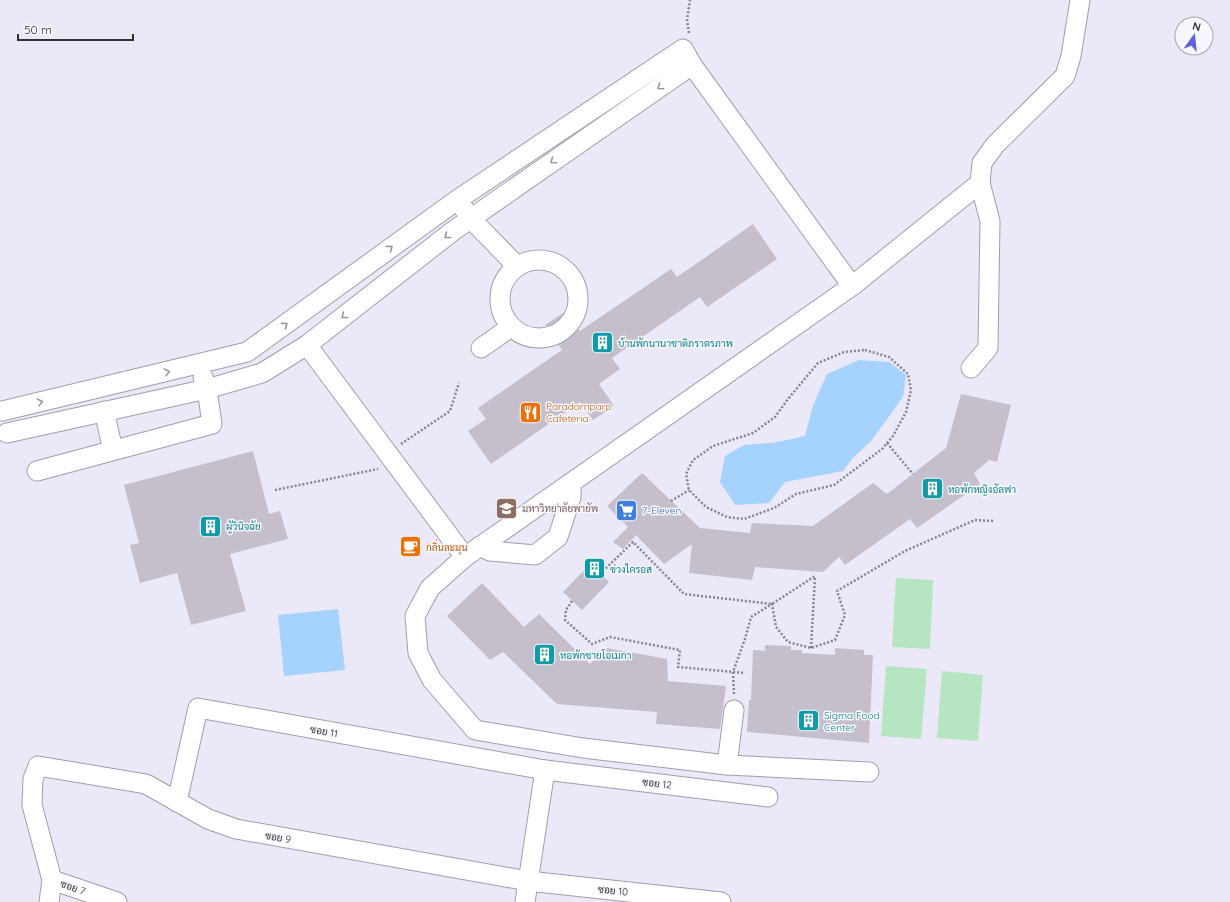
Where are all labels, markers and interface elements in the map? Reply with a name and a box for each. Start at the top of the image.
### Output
scale bar [18,16,133,42]
north arrow [1174,16,1214,56]
text: N [1191,19,1202,34]
text: 50 m [24,22,52,37]
one-way arrow [657,82,664,90]
one-way arrow [551,156,558,163]
one-way arrow [444,231,451,238]
one-way arrow [386,246,393,253]
one-way arrow [342,311,349,318]
one-way arrow [281,323,288,330]
building icon: บ้านพักนานาชาติภราดรภาพ [590,330,616,356]
place label: บ้านพักนานาชาติภราดรภาพ [618,337,733,350]
one-way arrow [163,368,170,376]
one-way arrow [37,399,43,407]
restaurant icon: Paradornparp Cafeteria [517,399,543,425]
place label: Paradornparp Cafeteria [546,400,612,425]
building icon: หอพักหญิงอัลฟา [920,476,946,502]
place label: หอพักหญิงอัลฟา [948,483,1016,496]
school or university icon: มหาวิทยาลัยพายัพ [493,495,519,521]
supermarket icon: 7-Eleven [614,497,640,523]
place label: มหาวิทยาลัยพายัพ [522,502,598,515]
place label: 7-Eleven [642,504,681,517]
building icon: ผัูวินิจฉัย [197,513,223,539]
place label: ผัูวินิจฉัย [226,520,261,534]
cafe icon: กลิ่นละมุน [397,534,423,560]
place label: กลิ่นละมุน [426,539,468,555]
building icon: ข่วงไครอส [581,556,607,582]
place label: ข่วงไครอส [610,563,652,576]
building icon: หอพักชายโอเมกา [531,642,557,668]
place label: หอพักชายโอเมกา [560,649,631,662]
building icon: Sigma Food Center [796,708,822,734]
place label: Sigma Food Center [824,709,880,734]
street label: ซอย 11 [309,723,339,740]
street label: ซอย 12 [641,775,673,792]
street label: ซอย 9 [264,829,292,846]
street label: ซอย 7 [59,877,87,898]
street label: ซอย 10 [597,882,629,899]

